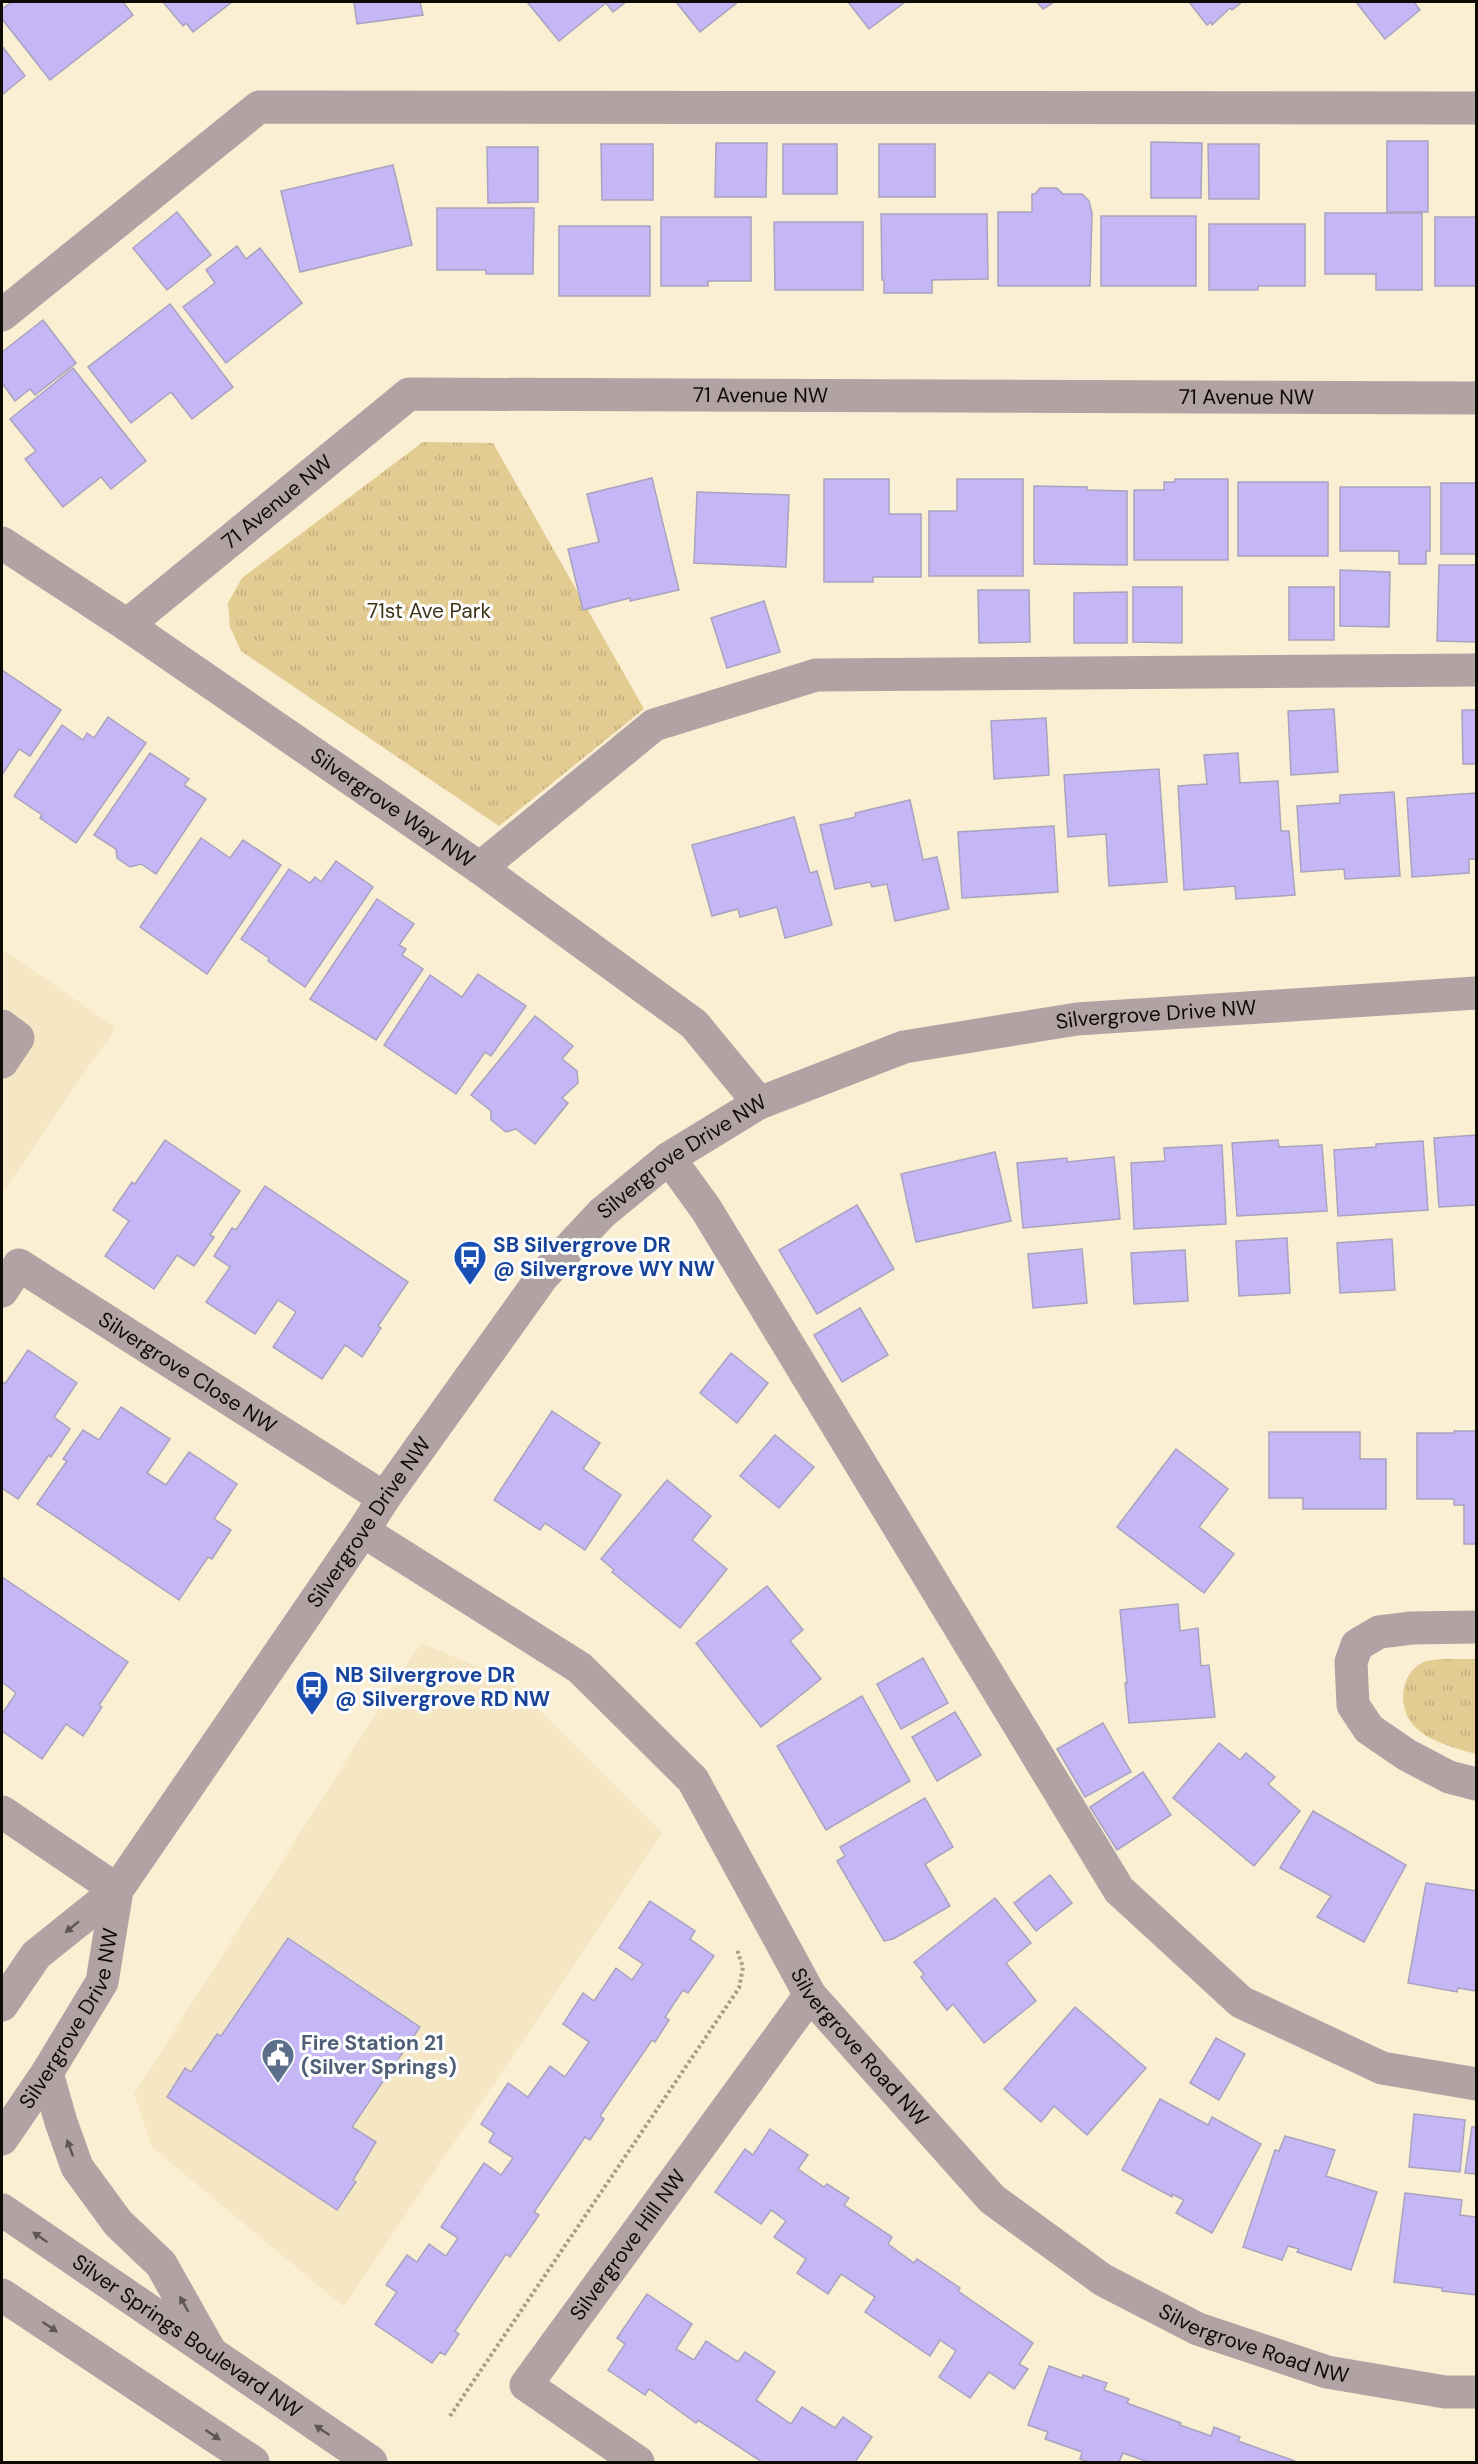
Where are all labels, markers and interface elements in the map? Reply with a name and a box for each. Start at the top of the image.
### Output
street label: 71 Avenue NW [693,381,828,410]
street label: 71 Avenue NW [1179,383,1314,411]
street label: 71 Avenue NW [216,448,338,556]
park label: 71st Ave Park [367,597,491,625]
street label: Silvergrove Way NW [305,741,480,874]
street label: Silvergrove Drive NW [1054,993,1257,1036]
street label: Silvergrove Drive NW [591,1088,772,1225]
place label: SB Silvergrove DR @ Silvergrove WY NW [493,1231,715,1283]
bus stop icon: SB Silvergrove DR @ Silvergrove WY NW [452,1239,488,1286]
street label: Silvergrove Close NW [93,1305,282,1440]
street label: Silvergrove Drive NW [300,1431,437,1613]
place label: NB Silvergrove DR @ Silvergrove RD NW [335,1661,550,1713]
bus stop icon: NB Silvergrove DR @ Silvergrove RD NW [294,1669,330,1716]
one-way arrow [64,1920,79,1932]
street label: Silvergrove Drive NW [13,1926,125,2114]
street label: Silvergrove Road NW [784,1963,935,2132]
place label: Fire Station 21 (Silver Springs) [301,2029,457,2081]
public building icon: Fire Station 21 (Silver Springs) [260,2037,296,2084]
one-way arrow [65,2139,75,2157]
street label: Silvergrove Hill NW [564,2164,692,2326]
one-way arrow [32,2232,48,2243]
street label: Silver Springs Boulevard NW [67,2248,307,2425]
one-way arrow [179,2296,189,2313]
street label: Silvergrove Road NW [1154,2297,1351,2389]
one-way arrow [42,2322,58,2333]
one-way arrow [314,2425,330,2436]
one-way arrow [204,2430,221,2441]

